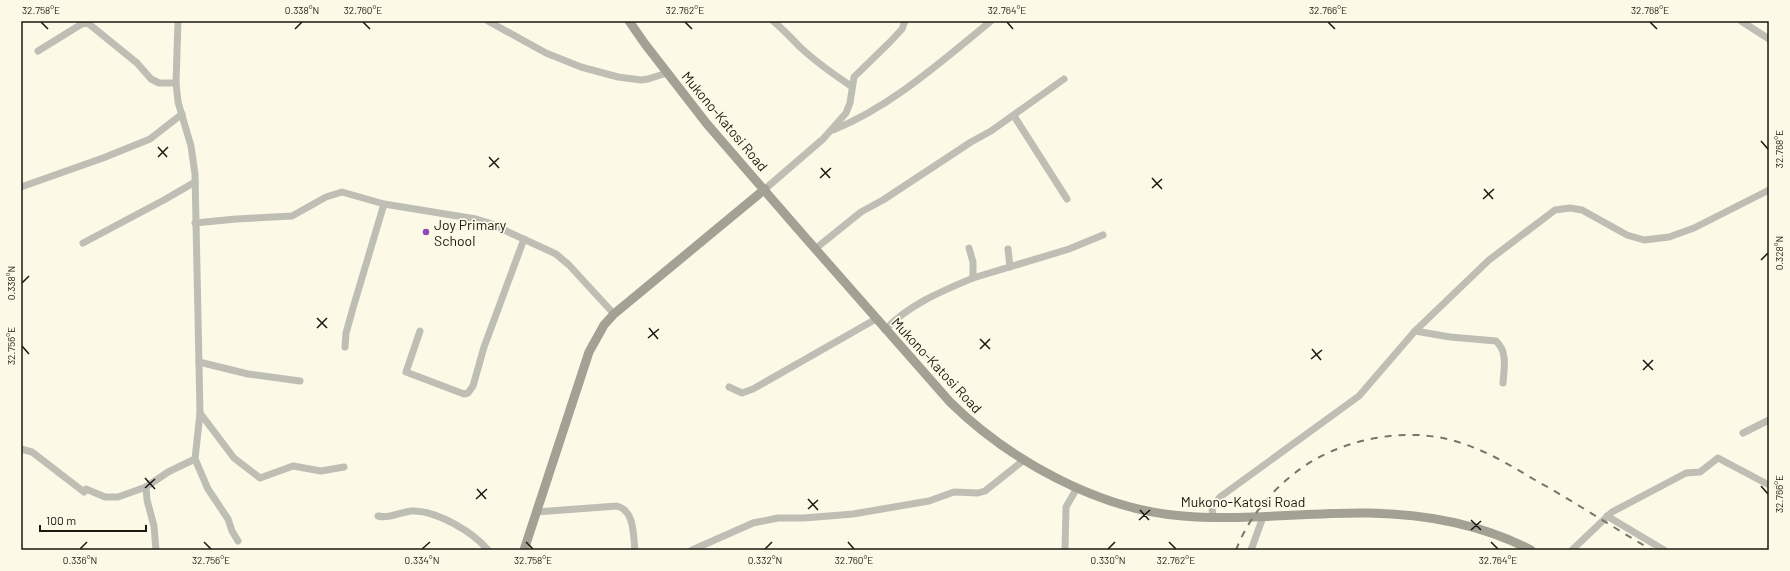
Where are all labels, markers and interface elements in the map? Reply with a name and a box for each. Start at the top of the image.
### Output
text: 32.758°E [22,4,60,16]
text: 0.338°N [285,4,319,16]
text: 32.760°E [344,4,382,16]
text: 32.762°E [666,4,704,16]
text: 32.764°E [988,4,1026,16]
text: 32.766°E [1309,4,1347,16]
text: 32.768°E [1631,4,1669,16]
street label: Mukono-Katosi Road [678,68,772,174]
text: 32.768°E [1773,130,1785,168]
place label: Joy Primary School [434,216,507,249]
marker: Joy Primary School [421,227,431,237]
text: 0.328°N [1773,236,1785,270]
text: 0.338°N [5,266,17,300]
street label: Mukono-Katosi Road [888,314,986,416]
text: 32.756°E [5,327,17,365]
text: 32.766°E [1773,475,1785,513]
street label: Mukono-Katosi Road [1181,493,1305,510]
scale bar [40,507,146,533]
text: 100 m [46,513,76,527]
text: 0.336°N [63,554,97,566]
text: 32.756°E [192,554,230,566]
text: 0.334°N [405,554,439,566]
text: 32.758°E [514,554,552,566]
text: 0.332°N [748,554,782,566]
text: 32.760°E [835,554,873,566]
text: 0.330°N [1091,554,1125,566]
text: 32.762°E [1157,554,1195,566]
text: 32.764°E [1479,554,1517,566]

